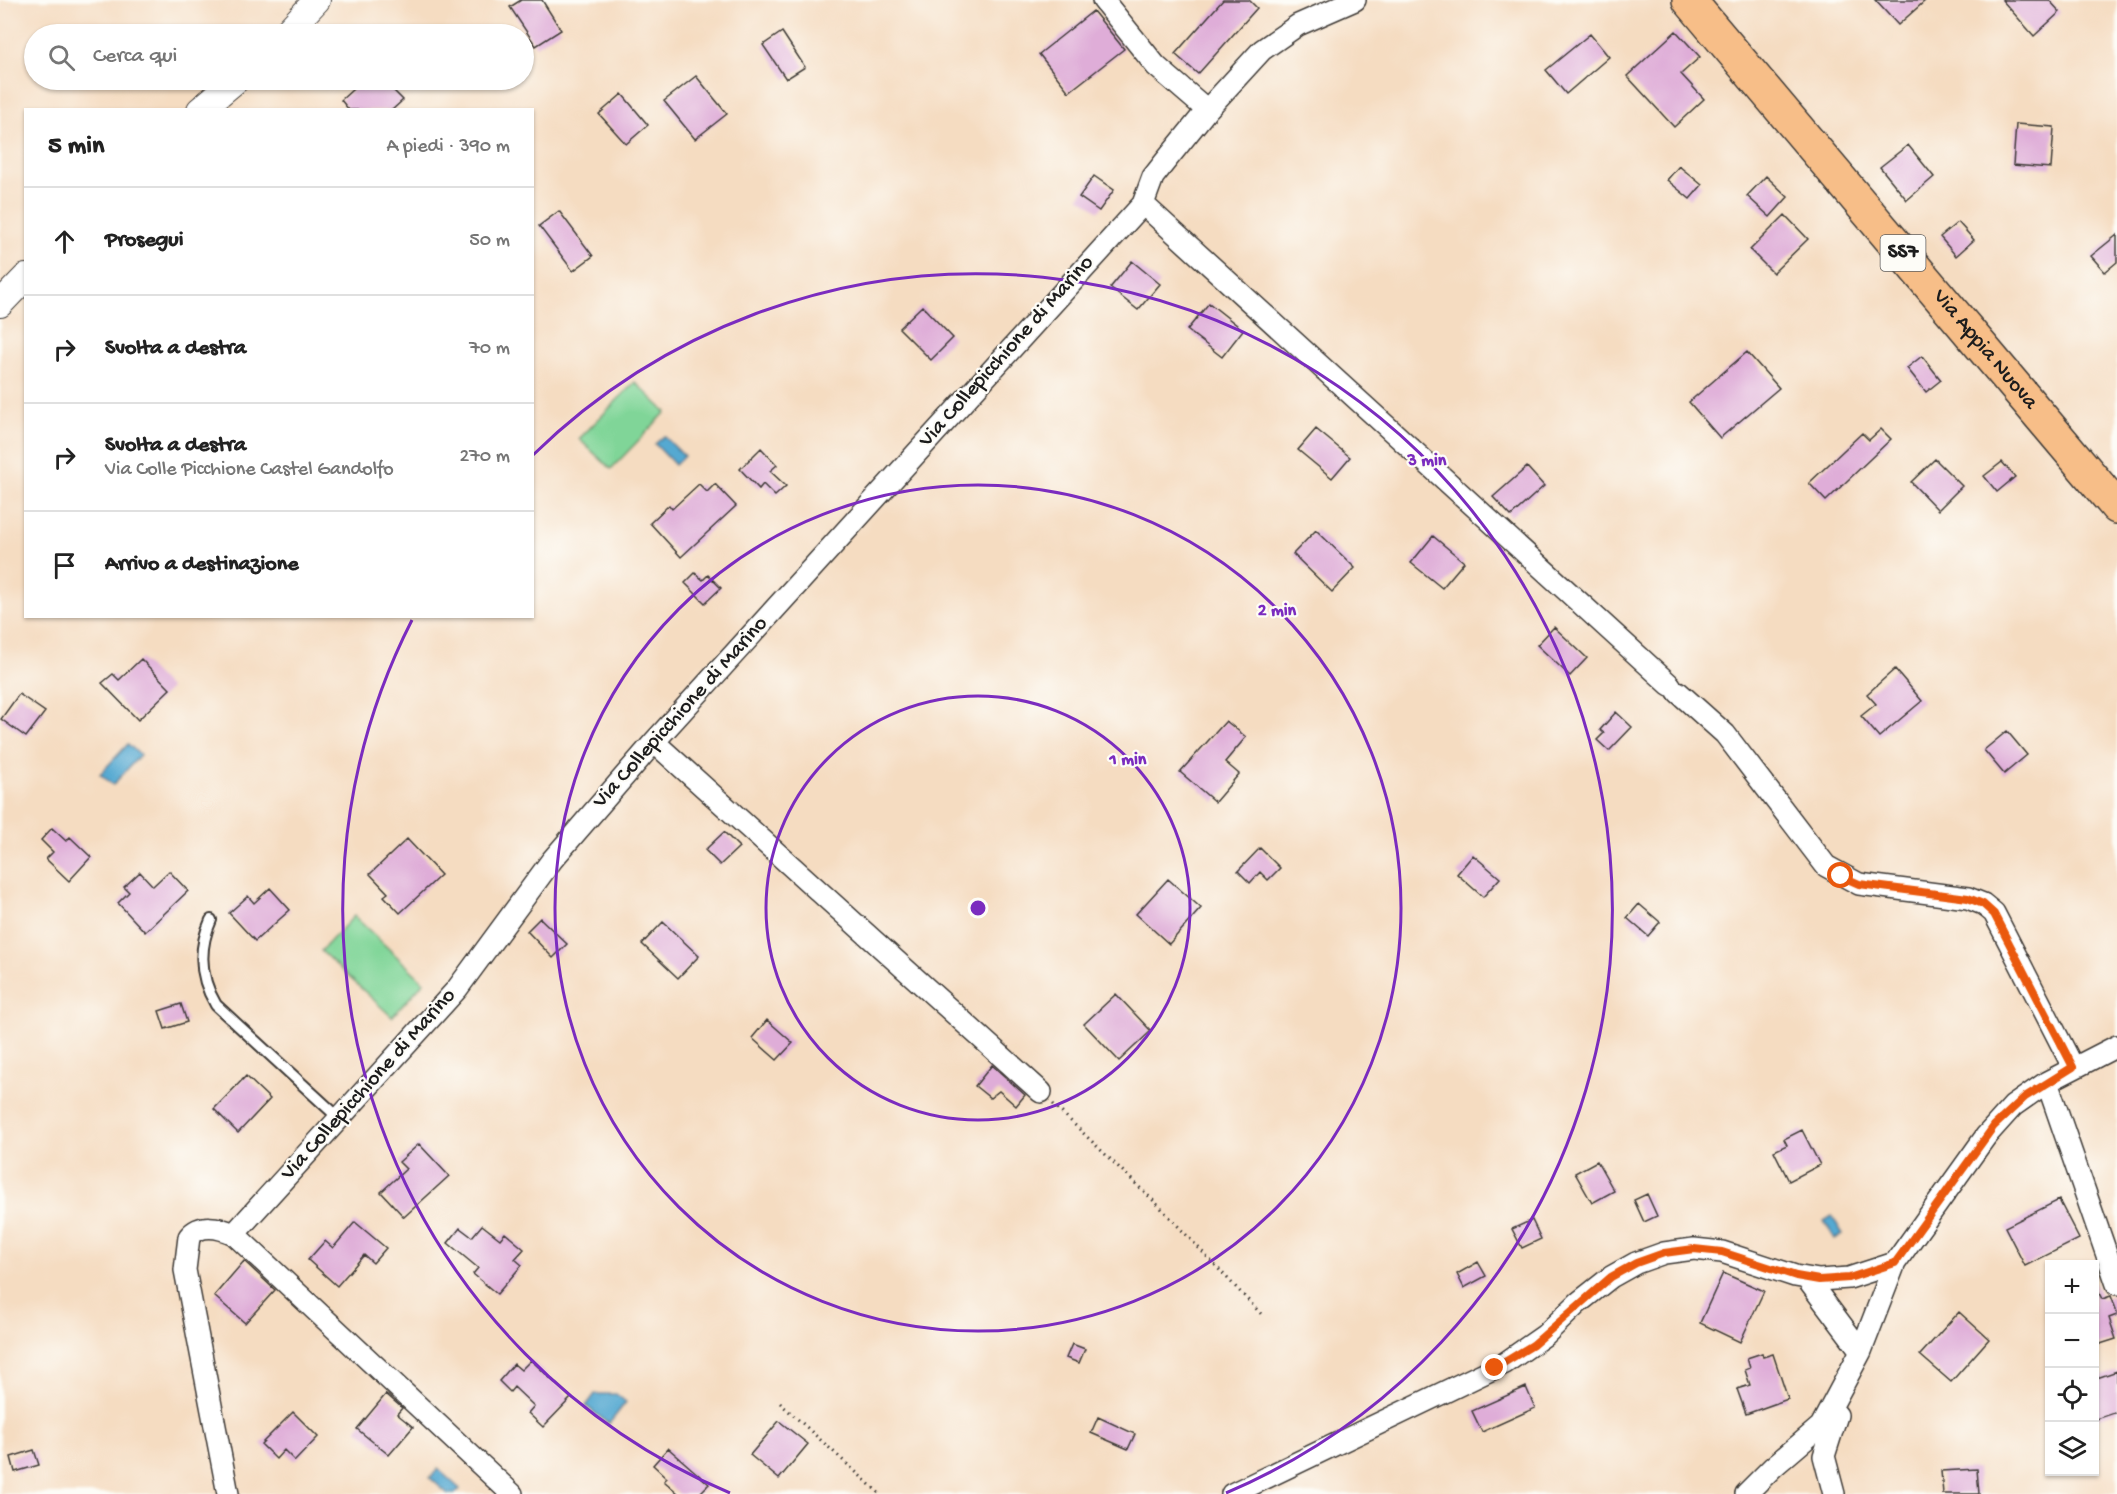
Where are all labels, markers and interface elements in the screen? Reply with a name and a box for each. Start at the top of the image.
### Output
search box [24,24,534,90]
icon: search [45,41,78,74]
text: Cerca qui [93,44,177,70]
text: 5 min [48,132,104,163]
text: A piedi · 390 m [386,136,510,159]
icon: ahead [48,225,81,258]
text: Prosegui [105,228,183,254]
text: 50 m [469,230,510,253]
road number: SS7 [1880,235,1926,271]
street label: Via Collepicchione di Marino [913,251,1100,454]
street label: Via Appia Nuova [1926,284,2043,416]
icon: right [48,333,81,366]
text: Svolta a destra [105,336,246,362]
text: 70 m [469,338,510,361]
text: Svolta a destra [105,433,246,459]
icon: right [48,441,81,474]
text: 270 m [460,446,510,469]
text: 3 min [1407,451,1447,472]
text: Via Colle Picchione Castel Gandolfo [105,459,394,482]
icon: arrive [48,549,81,582]
text: Arrivo a destinazione [105,552,299,578]
text: 2 min [1258,601,1297,622]
street label: Via Collepicchione di Marino [587,612,774,815]
text: 1 min [1109,750,1147,771]
route start [1827,862,1853,888]
centre of rings [968,898,988,918]
street label: Via Collepicchione di Marino [275,984,462,1187]
map controls [2045,1260,2099,1476]
button: + [2045,1260,2099,1314]
button: − [2045,1314,2099,1368]
route end [1481,1354,1507,1380]
button: locate [2045,1368,2099,1422]
button: layers [2045,1422,2099,1476]

